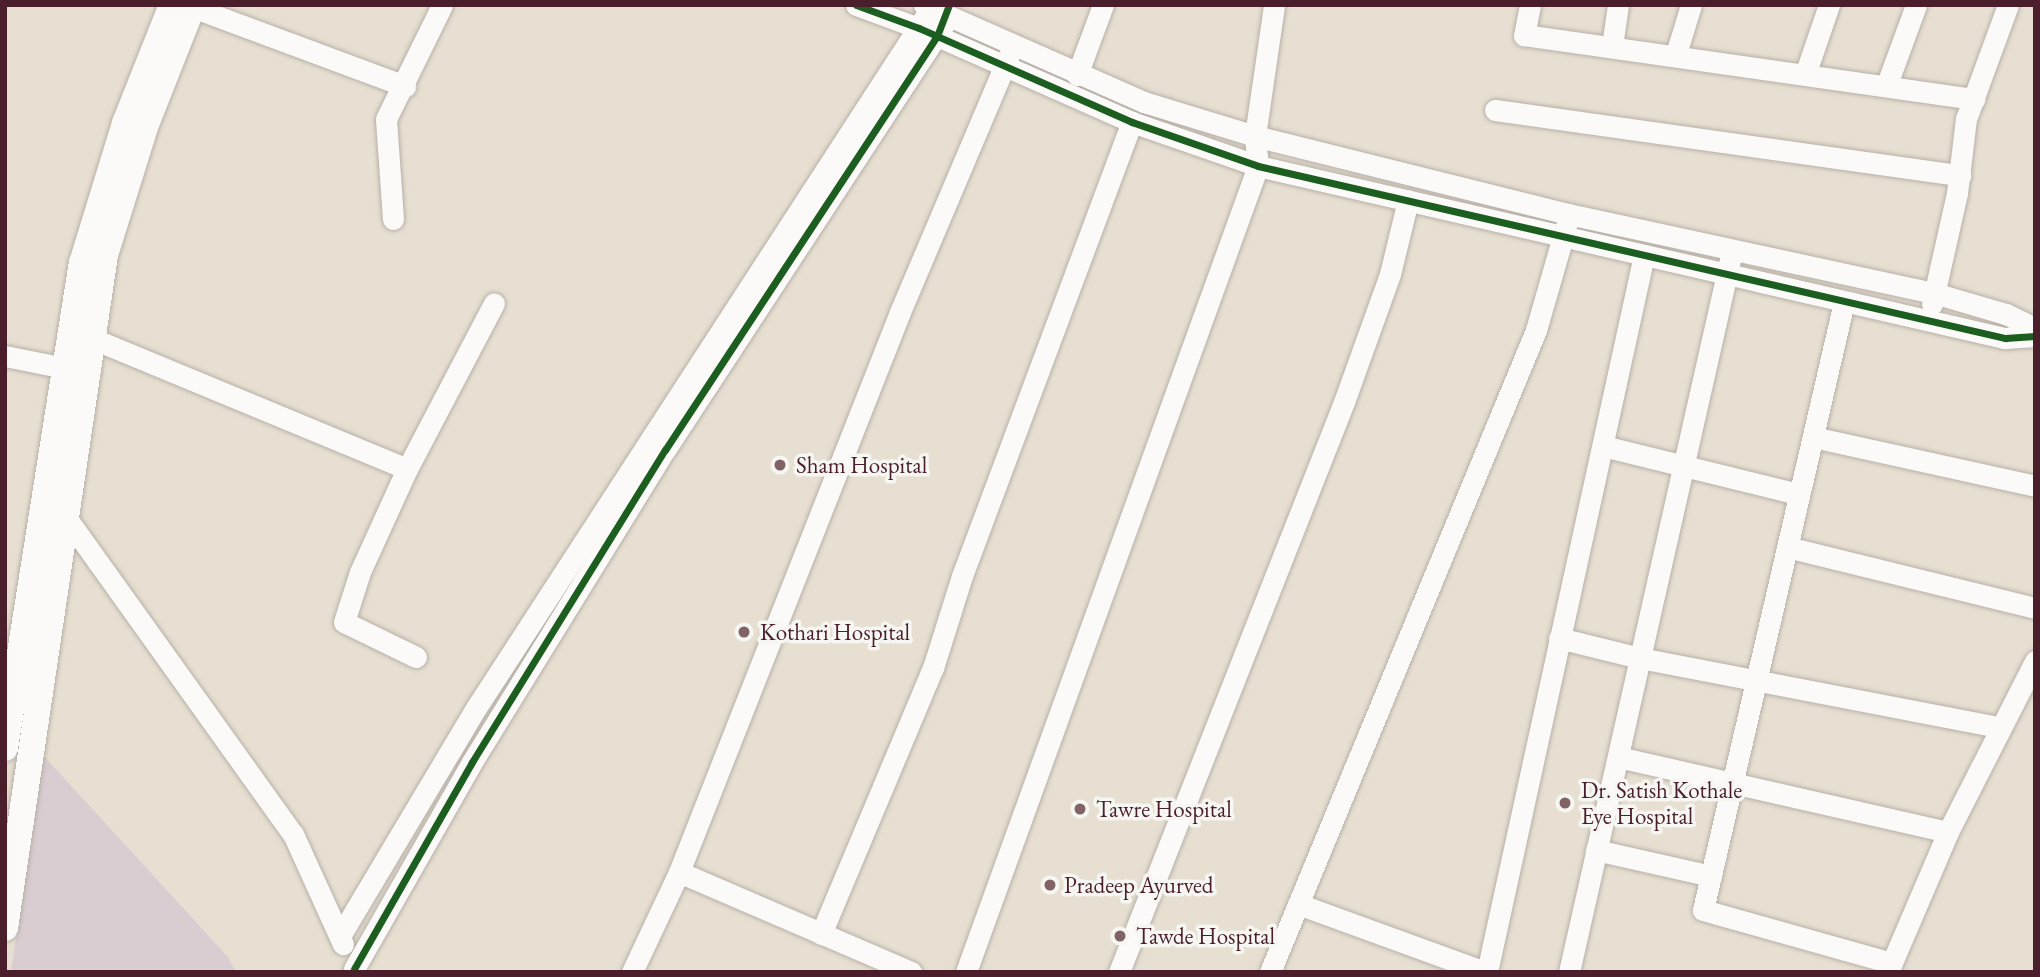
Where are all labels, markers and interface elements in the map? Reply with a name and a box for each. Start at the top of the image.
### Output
place label: Sham Hospital [796,451,927,479]
marker: Sham Hospital [770,455,790,475]
place label: Kothari Hospital [760,618,910,646]
marker: Kothari Hospital [734,622,754,642]
place label: Dr. Satish Kothale Eye Hospital [1581,776,1742,830]
marker: Dr. Satish Kothale Eye Hospital [1555,793,1575,813]
place label: Tawre Hospital [1096,795,1232,823]
marker: Tawre Hospital [1070,799,1090,819]
place label: Pradeep Ayurved [1064,871,1213,899]
marker: Pradeep Ayurved [1042,877,1058,893]
place label: Tawde Hospital [1136,922,1275,950]
marker: Tawde Hospital [1110,926,1130,946]

